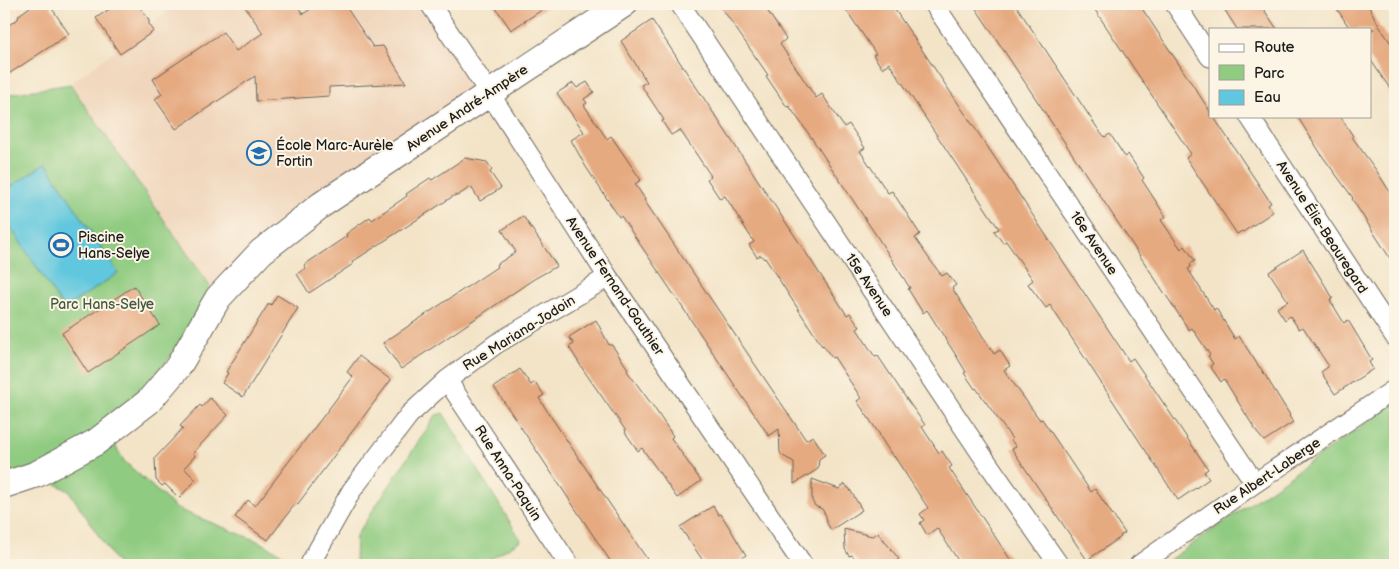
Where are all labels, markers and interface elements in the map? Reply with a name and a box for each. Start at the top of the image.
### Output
legend [1209,28,1372,118]
text: Route [1254,38,1295,57]
street label: Avenue André-Ampère [403,61,531,155]
text: Parc [1254,64,1284,83]
text: Eau [1254,88,1281,107]
place label: École Marc-Aurèle Fortin [276,136,393,170]
school or university icon: École Marc-Aurèle Fortin [246,140,272,166]
street label: Avenue Élie-Beauregard [1273,157,1372,297]
street label: 16e Avenue [1067,208,1121,278]
street label: Avenue Fernand-Gauthier [562,213,668,359]
place label: Piscine Hans-Selye [78,229,150,262]
sports icon: Piscine Hans-Selye [48,232,74,258]
street label: 15e Avenue [842,250,896,320]
street label: Rue Mariana-Jodoin [460,292,578,374]
park label: Parc Hans-Selye [50,296,154,313]
street label: Rue Anna-Paquin [471,422,545,524]
street label: Rue Albert-Laberge [1210,434,1324,518]

